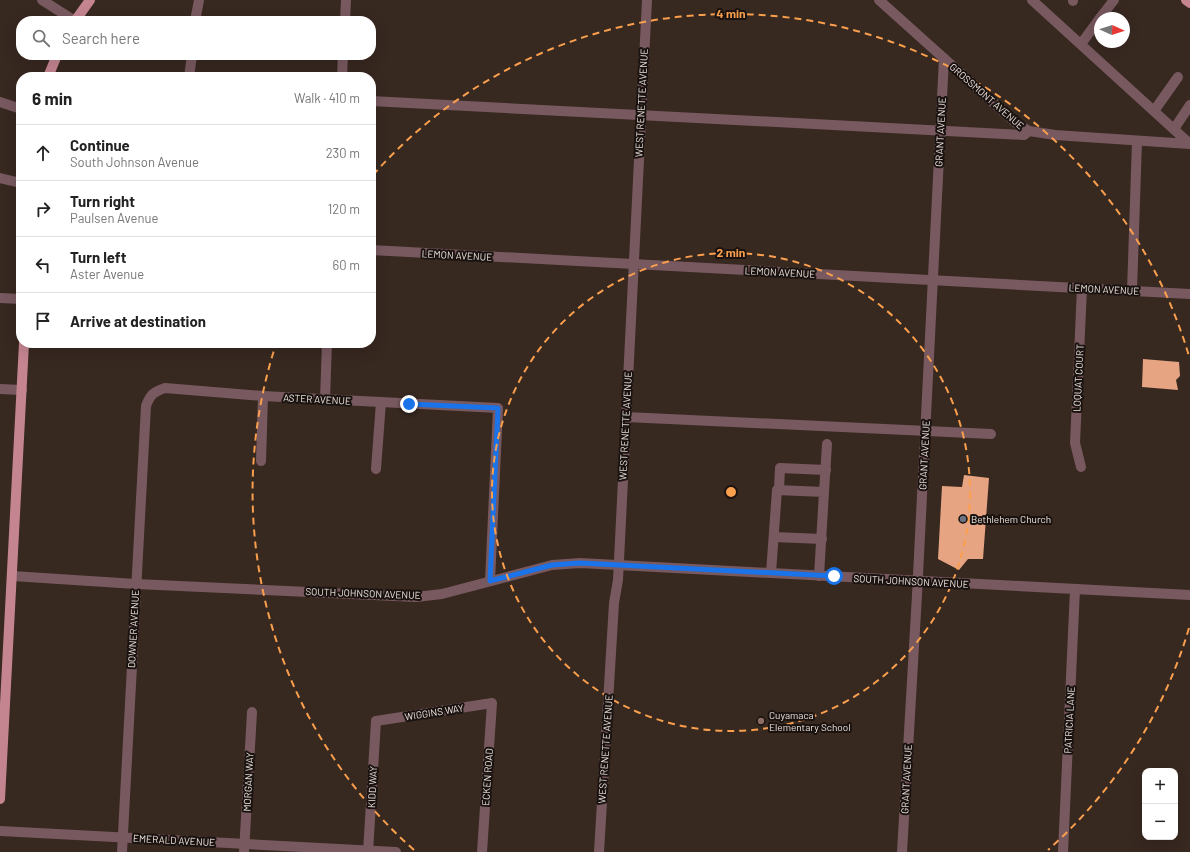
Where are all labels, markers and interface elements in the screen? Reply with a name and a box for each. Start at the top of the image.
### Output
text: 4 min [716,6,746,20]
north arrow [1094,12,1130,48]
search box [16,16,376,60]
icon: search [30,27,52,49]
text: Search here [62,29,140,47]
street label: WEST RENETTE AVENUE [632,48,650,158]
street label: GROSSMONT AVENUE [947,60,1027,132]
text: 6 min [32,88,72,108]
text: Walk · 410 m [294,90,360,106]
street label: GRANT AVENUE [932,97,948,167]
text: Continue [70,136,130,154]
icon: ahead [32,142,54,164]
text: 230 m [326,145,360,161]
text: South Johnson Avenue [70,154,199,170]
text: Turn right [70,192,135,210]
icon: right [32,198,54,220]
text: 120 m [328,201,360,217]
text: Paulsen Avenue [70,210,158,226]
text: 2 min [717,245,745,259]
street label: LEMON AVENUE [421,247,493,263]
text: Turn left [70,248,126,266]
icon: left [32,254,54,276]
text: 60 m [333,257,360,273]
street label: LEMON AVENUE [744,264,816,280]
text: Aster Avenue [70,266,144,282]
street label: LEMON AVENUE [1068,281,1140,297]
icon: arrive [32,310,54,332]
text: Arrive at destination [70,312,206,330]
street label: LOQUAT COURT [1070,344,1086,412]
street label: WEST RENETTE AVENUE [616,371,634,481]
street label: ASTER AVENUE [283,391,351,407]
route end [400,395,418,413]
street label: GRANT AVENUE [916,420,932,490]
centre of rings [724,485,738,499]
place label: Bethlehem Church [971,513,1051,525]
marker: Bethlehem Church [958,514,968,524]
route start [825,567,843,585]
street label: SOUTH JOHNSON AVENUE [853,572,969,590]
street label: SOUTH JOHNSON AVENUE [305,585,421,601]
street label: DOWNER AVENUE [125,590,141,668]
street label: PATRICIA LANE [1061,686,1077,754]
street label: WEST RENETTE AVENUE [595,694,615,804]
street label: WIGGINS WAY [404,701,465,723]
place label: Cuyamaca Elementary School [769,709,850,733]
marker: Cuyamaca Elementary School [756,716,766,726]
street label: GRANT AVENUE [898,744,914,814]
street label: ECKEN ROAD [479,748,495,806]
street label: MORGAN WAY [240,752,256,812]
street label: KIDD WAY [365,765,379,808]
map controls [1142,768,1178,840]
button: + [1142,768,1178,804]
button: − [1142,804,1178,840]
street label: EMERALD AVENUE [133,832,215,848]

